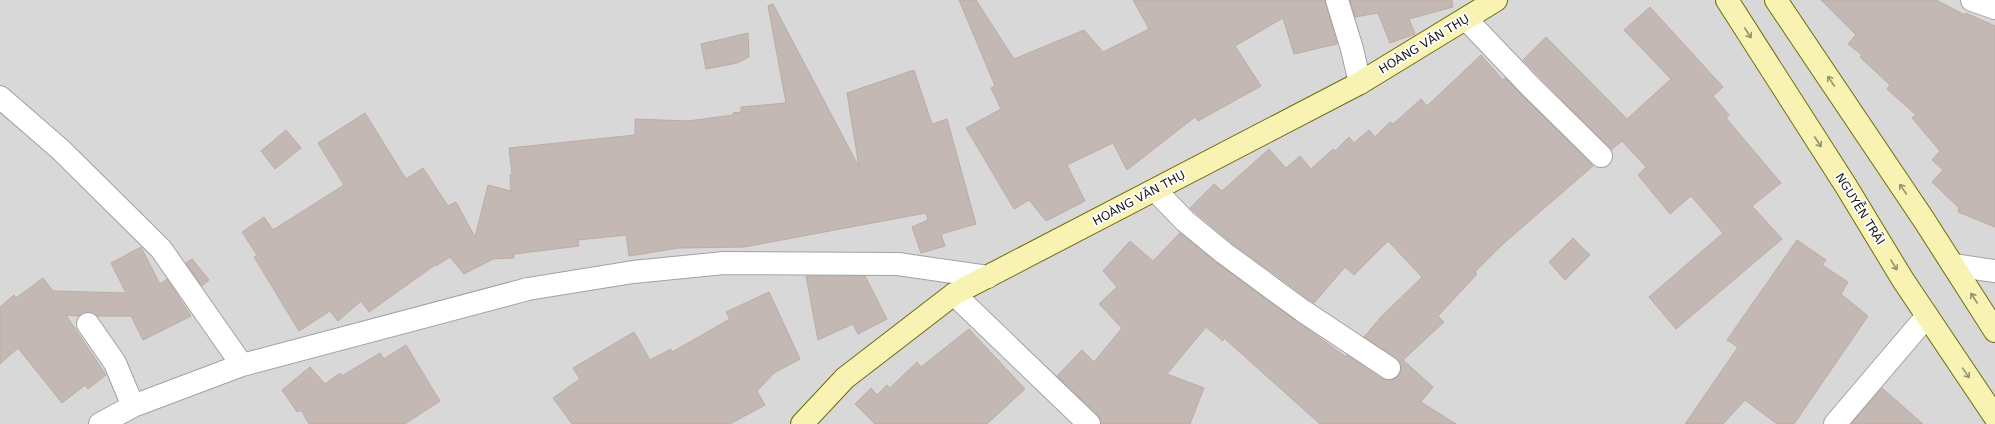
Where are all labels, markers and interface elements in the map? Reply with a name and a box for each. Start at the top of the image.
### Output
street label: HOÀNG VĂN THỤ [1376,11,1472,77]
one-way arrow [1744,27,1752,38]
one-way arrow [1827,76,1835,87]
one-way arrow [1814,137,1822,148]
street label: HOÀNG VĂN THỤ [1090,167,1188,228]
street label: NGUYỄN TRÃI [1832,170,1889,247]
one-way arrow [1899,184,1907,195]
one-way arrow [1890,259,1898,270]
one-way arrow [1970,293,1978,304]
one-way arrow [1962,367,1970,378]

